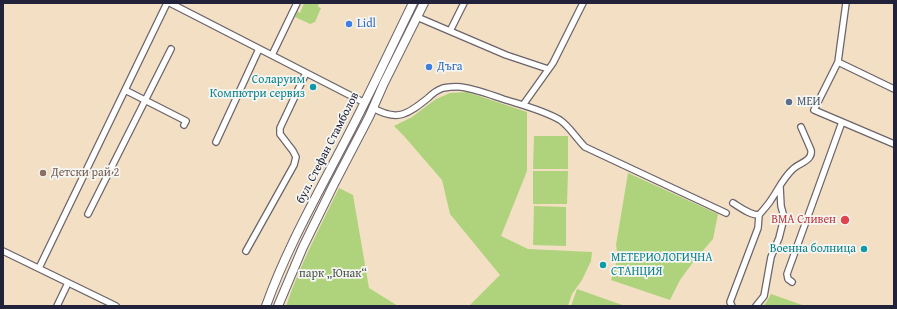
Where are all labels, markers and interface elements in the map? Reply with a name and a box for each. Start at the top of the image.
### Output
place label: Lidl [357,17,376,31]
marker: Lidl [344,19,354,29]
place label: Дъга [437,60,462,74]
marker: Дъга [424,62,434,72]
place label: Соларуим Компютри сервиз [210,73,305,101]
marker: Соларуим Компютри сервиз [308,82,318,92]
street label: бул. Стефан Стамболов [294,90,362,206]
place label: МЕИ [797,95,821,109]
marker: МЕИ [784,97,794,107]
place label: Детски рай 2 [51,166,119,180]
marker: Детски рай 2 [38,168,48,178]
place label: ВМА Сливен [771,213,836,227]
marker: ВМА Сливен [839,214,851,226]
place label: Военна болница [770,242,856,256]
marker: Военна болница [859,244,869,254]
place label: МЕТЕРИОЛОГИЧНА СТАНЦИЯ [611,251,712,279]
marker: МЕТЕРИОЛОГИЧНА СТАНЦИЯ [598,260,608,270]
park label: парк „Юнак“ [299,267,367,281]

